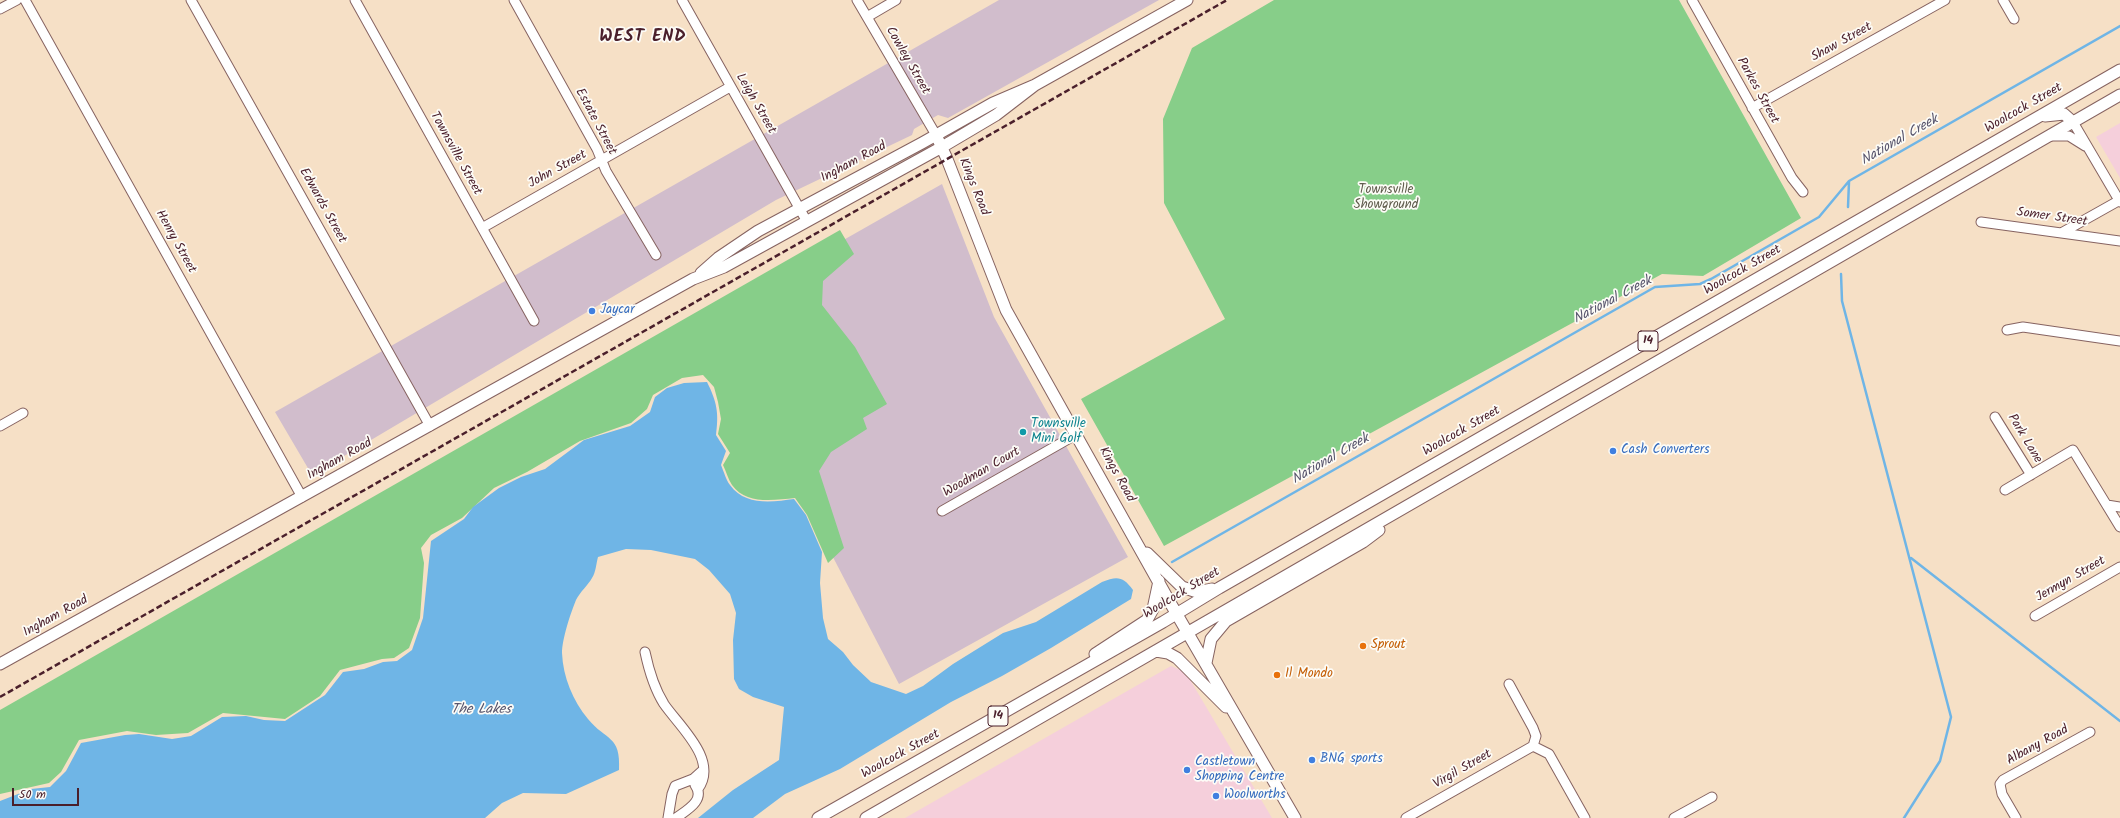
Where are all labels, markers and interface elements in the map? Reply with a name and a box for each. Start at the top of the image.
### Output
street label: Shaw Street [1809,20,1875,66]
street label: Cowley Street [881,24,933,98]
district label: WEST END [599,28,687,48]
street label: Parkes Street [1732,55,1782,127]
street label: Leigh Street [731,71,779,137]
street label: Woolcock Street [1982,81,2066,137]
street label: Estate Street [571,86,619,158]
street label: Townsville Street [426,110,484,198]
water label: National Creek [1858,112,1942,170]
street label: Ingham Road [819,139,889,187]
street label: John Street [526,148,590,192]
street label: Kings Road [954,156,992,218]
street label: Edwards Street [295,166,349,246]
park label: Townsville Showground [1354,183,1418,214]
street label: Somer Street [2016,205,2088,231]
street label: Henry Street [151,208,199,276]
street label: Woolcock Street [1701,243,1785,299]
water label: National Creek [1571,273,1655,329]
place label: Jaycar [600,303,634,319]
marker: Jaycar [587,306,597,316]
road number: 14 [1638,331,1658,351]
street label: Woolcock Street [1420,404,1504,460]
street label: Park Lane [2003,412,2045,466]
place label: Townsville Mini Golf [1031,417,1086,448]
marker: Townsville Mini Golf [1018,427,1028,437]
water label: National Creek [1289,431,1373,489]
street label: Ingham Road [305,436,375,484]
place label: Cash Converters [1621,443,1710,459]
street label: Woodman Court [941,445,1023,501]
street label: Kings Road [1094,445,1138,505]
marker: Cash Converters [1608,446,1618,456]
street label: Jermyn Street [2033,554,2109,606]
street label: Woolcock Street [1141,565,1223,623]
street label: Ingham Road [21,593,91,641]
place label: Sprout [1371,638,1406,654]
marker: Sprout [1358,641,1368,651]
place label: Il Mondo [1285,667,1333,683]
marker: Il Mondo [1272,670,1282,680]
water label: The Lakes [451,703,511,719]
road number: 14 [988,706,1008,726]
street label: Albany Road [2004,723,2072,769]
street label: Woolcock Street [859,727,943,783]
street label: Virgil Street [1431,747,1495,793]
place label: BNG sports [1320,752,1383,768]
place label: Castletown Shopping Centre [1195,755,1284,786]
marker: BNG sports [1307,755,1317,765]
marker: Castletown Shopping Centre [1182,765,1192,775]
scale bar [14,780,81,806]
text: 50 m [19,785,46,804]
place label: Woolworths [1224,788,1286,804]
marker: Woolworths [1211,791,1221,801]

